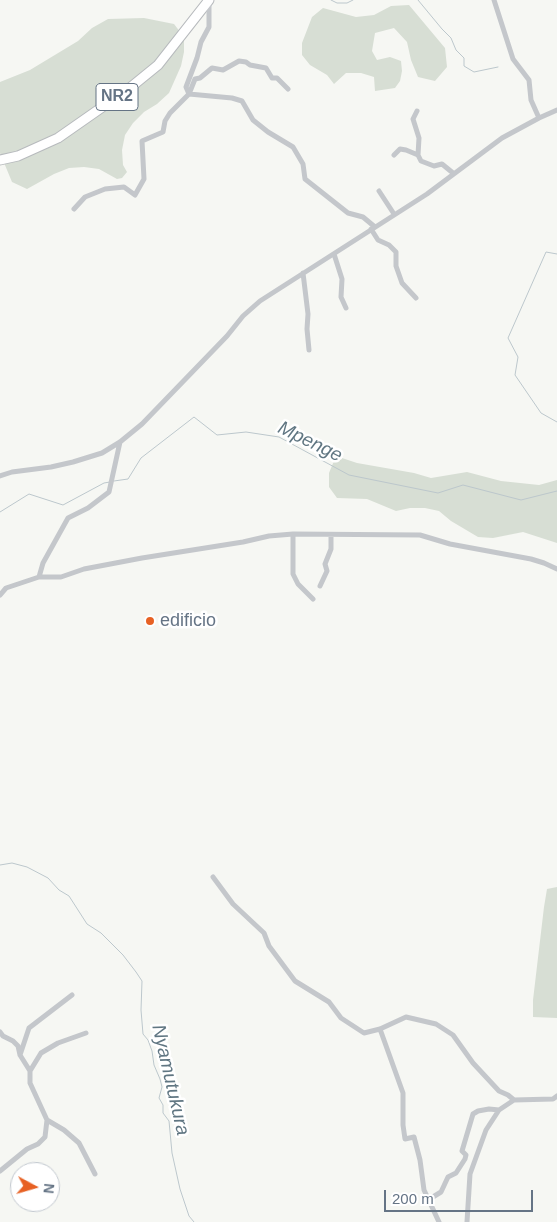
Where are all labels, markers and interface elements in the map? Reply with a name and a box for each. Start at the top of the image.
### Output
road number: NR2 [96,84,138,110]
water label: Mpenge [274,417,346,467]
place label: edificio [160,610,216,632]
marker: edificio [144,615,156,627]
water label: Nyamutukura [146,1022,194,1138]
north arrow [10,1162,60,1212]
scale bar [387,1180,536,1212]
text: N [40,1183,57,1194]
text: 200 m [392,1190,434,1207]

